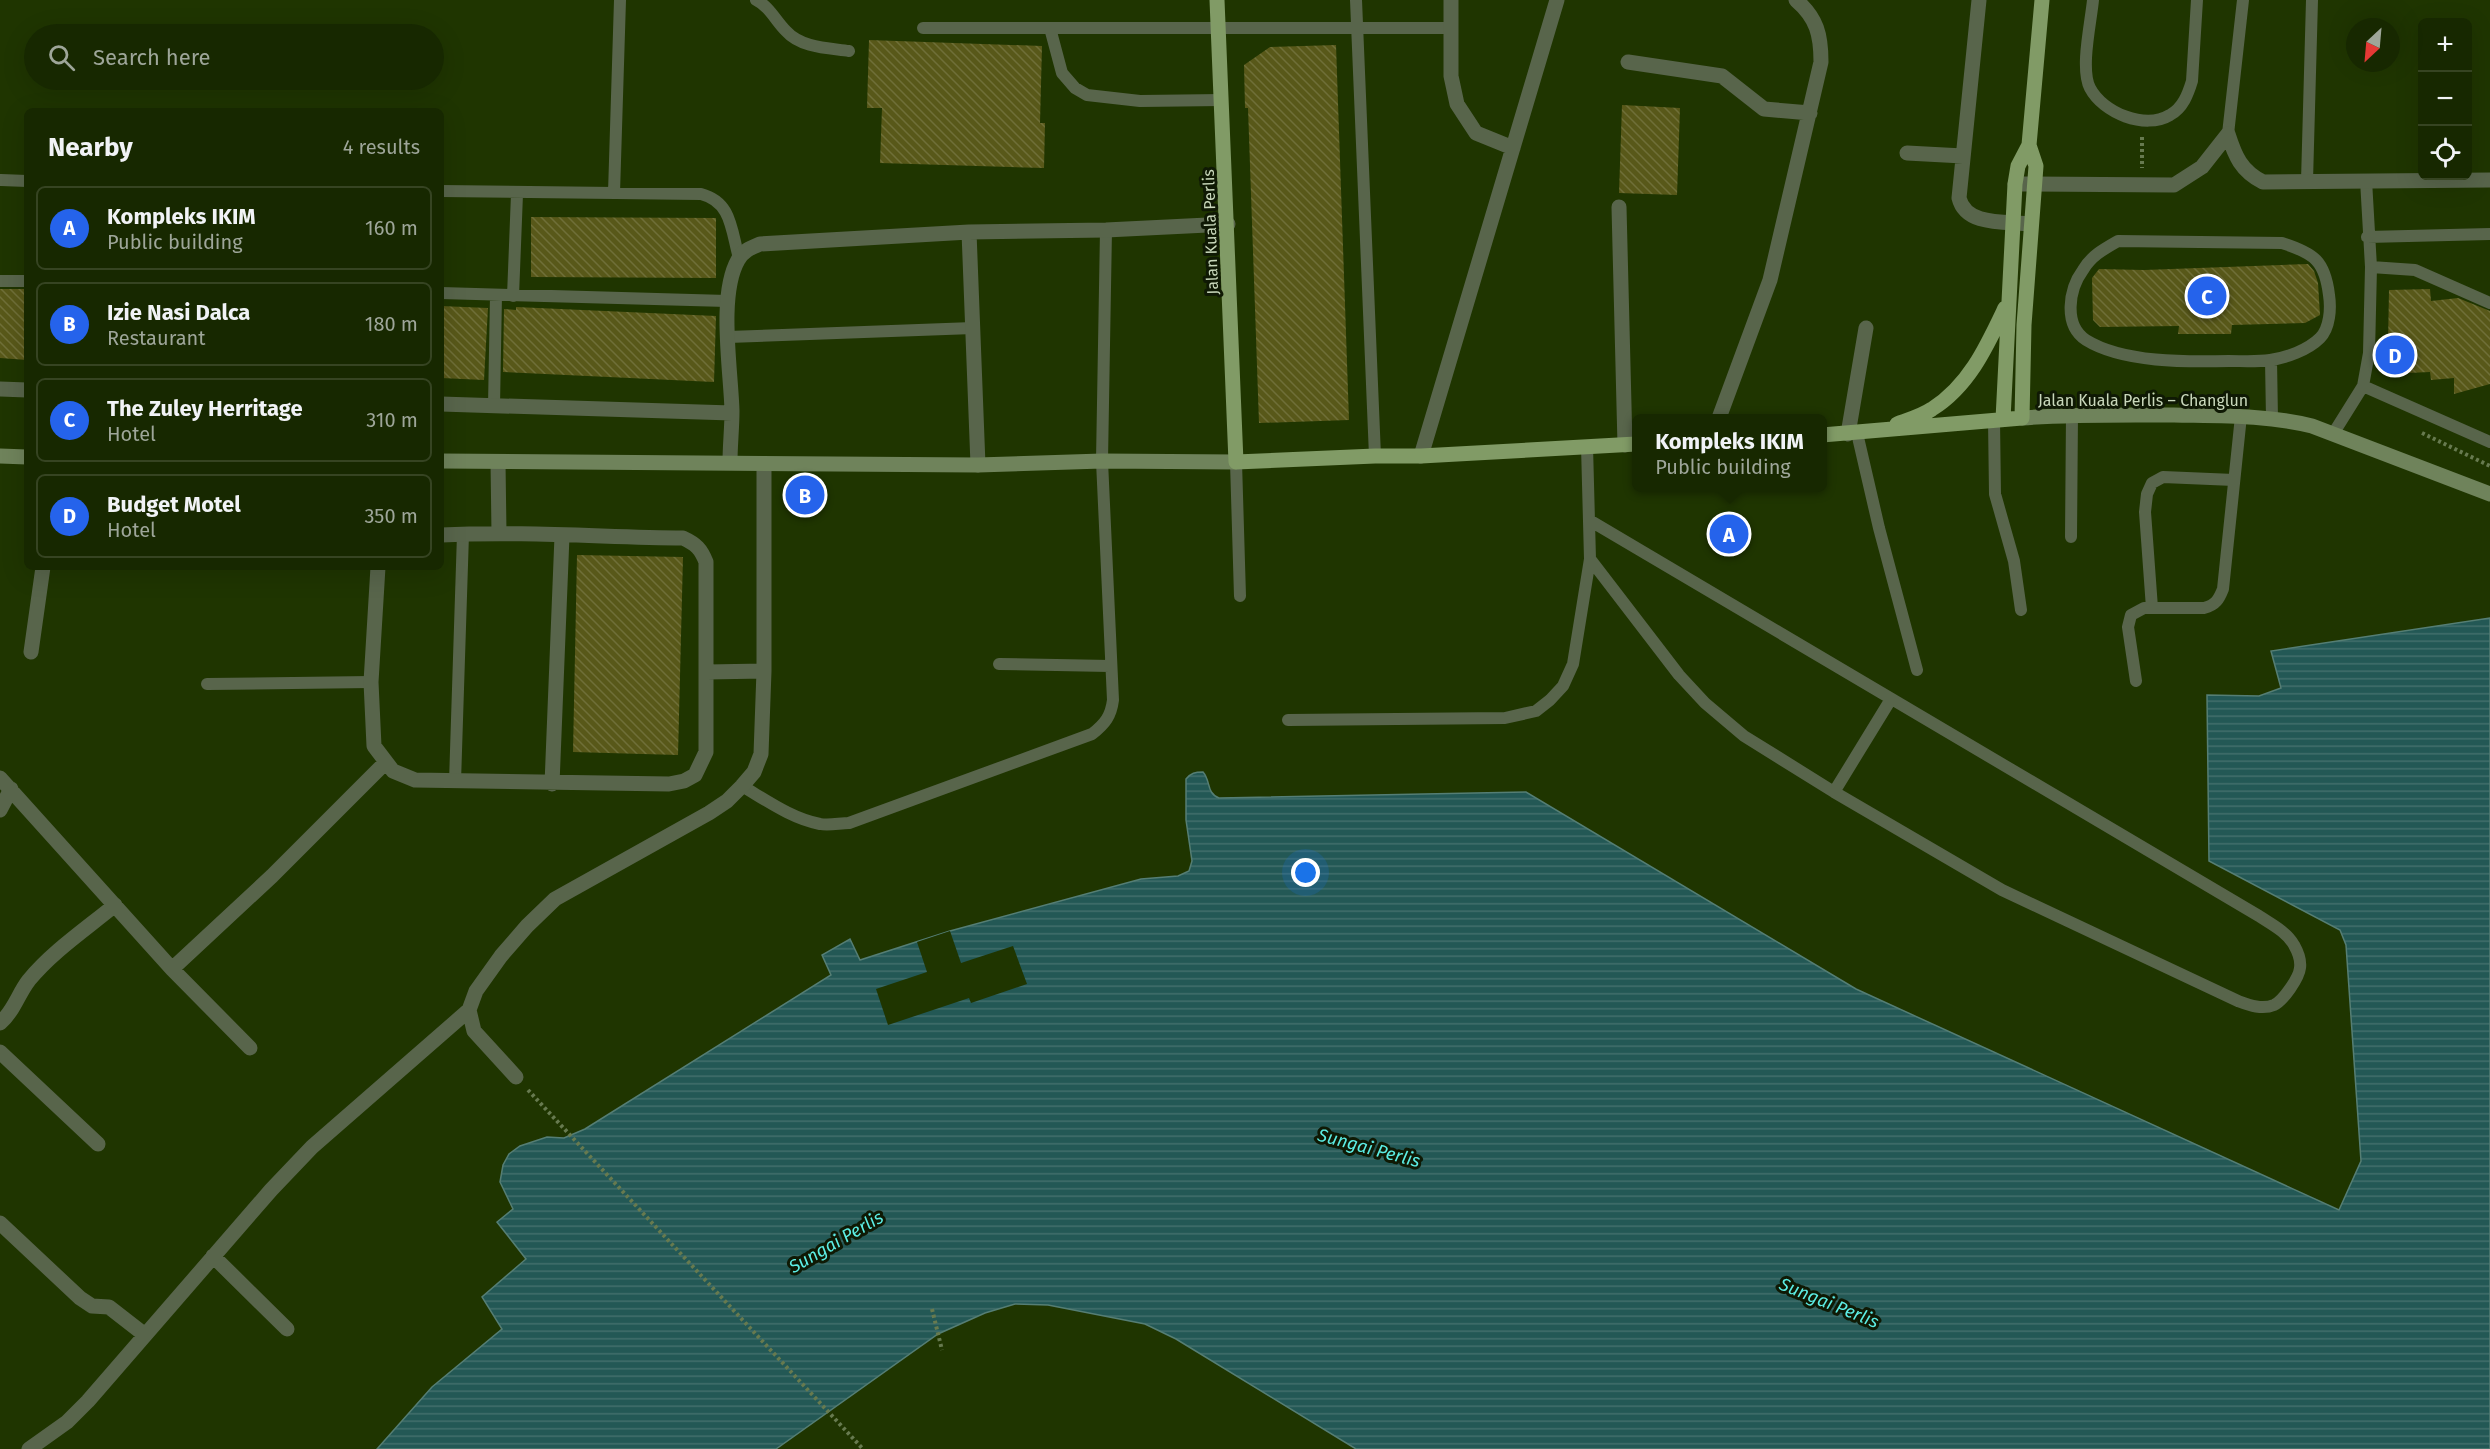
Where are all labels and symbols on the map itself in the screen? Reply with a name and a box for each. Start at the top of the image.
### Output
north arrow [2346,18,2400,72]
street label: Jalan Kuala Perlis [1199,169,1222,295]
pin: C [2188,274,2226,318]
pin: D [2376,332,2414,378]
street label: Jalan Kuala Perlis – Changlun [2038,391,2248,410]
pin: B [786,472,824,518]
pin: A [1710,512,1748,556]
your location [1291,858,1320,887]
water label: Sungai Perlis [1314,1123,1423,1172]
water label: Sungai Perlis [784,1206,887,1278]
water label: Sungai Perlis [1775,1273,1882,1333]

